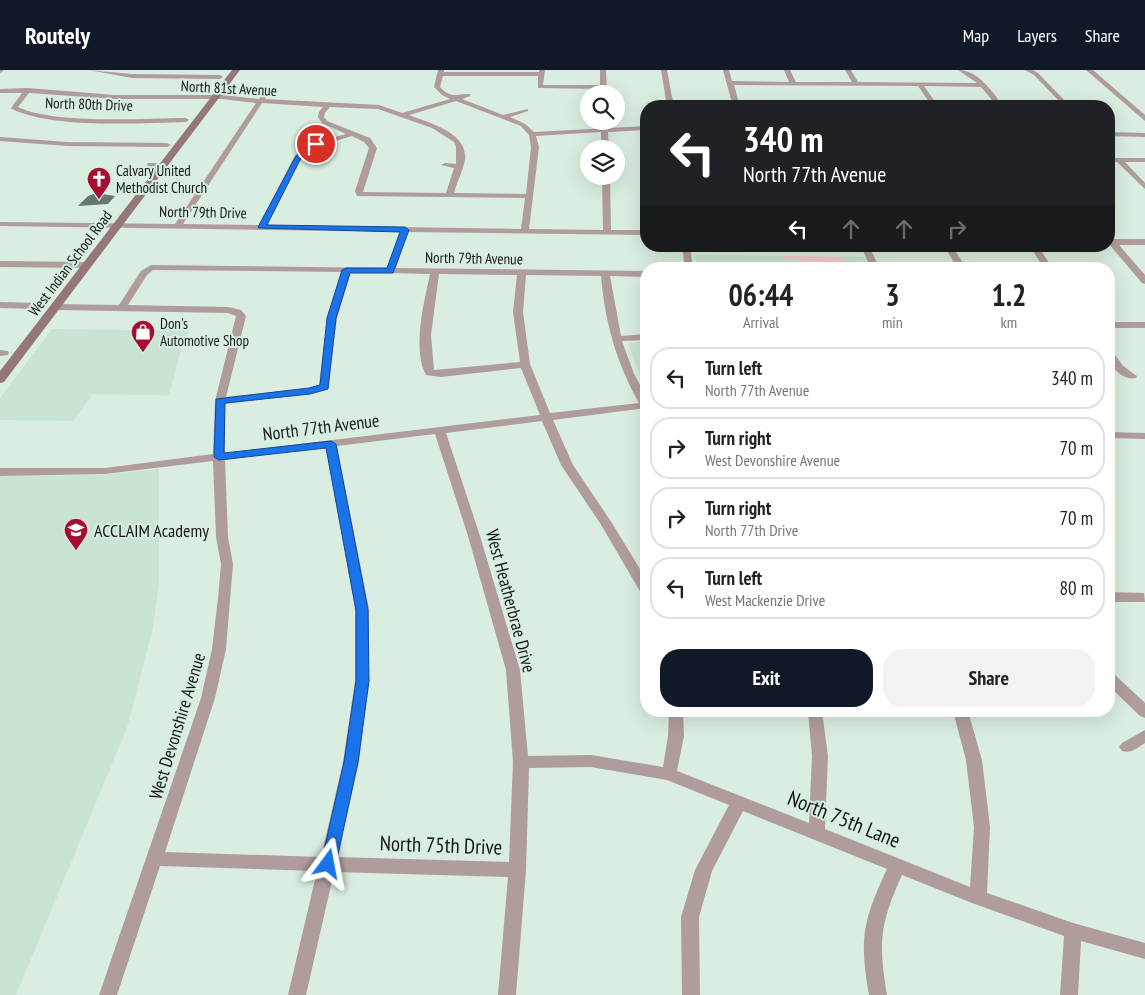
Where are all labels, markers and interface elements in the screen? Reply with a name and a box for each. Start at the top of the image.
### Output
text: Routely [25,20,90,51]
text: Map [963,24,989,47]
text: Layers [1017,24,1057,47]
text: Share [1085,24,1120,47]
street label: North 81st Avenue [180,76,278,100]
map controls [580,85,625,185]
button: search [580,85,625,130]
street label: North 80th Drive [45,93,133,115]
text: 340 m [743,116,824,162]
icon: left [660,120,725,185]
pin [295,123,337,165]
icon: arrive [302,130,330,158]
button: layers [580,140,625,185]
text: North 77th Avenue [743,160,886,188]
place label: Calvary United Methodist Church [116,161,207,197]
church icon: Calvary United Methodist Church [86,166,112,200]
street label: North 79th Drive [159,202,247,222]
street label: West Indian School Road [24,206,116,320]
icon: left [784,215,812,243]
icon: ahead [837,215,865,243]
icon: ahead [890,215,918,243]
icon: right [943,215,971,243]
street label: North 79th Avenue [425,248,523,268]
text: 06:44 [729,275,793,314]
text: 3 [885,275,900,314]
text: 1.2 [991,275,1026,314]
text: Arrival [743,312,779,332]
text: min [882,312,903,332]
text: km [1001,312,1017,332]
place label: Don's Automotive Shop [160,314,249,350]
shop icon: Don's Automotive Shop [130,319,156,353]
text: Turn left [705,356,762,380]
icon: left [662,364,690,392]
text: 340 m [1051,366,1093,390]
text: North 77th Avenue [705,380,809,400]
street label: North 77th Avenue [261,408,381,446]
text: Turn right [705,426,771,450]
icon: right [662,434,690,462]
text: 70 m [1060,436,1093,460]
text: West Devonshire Avenue [705,450,840,470]
text: Turn right [705,496,771,520]
icon: right [662,504,690,532]
text: 70 m [1060,506,1093,530]
school or university icon: ACCLAIM Academy [63,517,89,551]
place label: ACCLAIM Academy [94,519,209,542]
text: North 77th Drive [705,520,798,540]
street label: West Heatherbrae Drive [481,527,541,675]
text: Turn left [705,566,762,590]
icon: left [662,574,690,602]
text: 80 m [1060,576,1093,600]
text: West Mackenzie Drive [705,590,825,610]
button: Exit [660,649,873,707]
button: Share [883,649,1095,707]
street label: West Devonshire Avenue [144,650,210,802]
street label: North 75th Lane [784,784,904,854]
street label: North 75th Drive [379,829,503,861]
position arrow [301,837,353,889]

